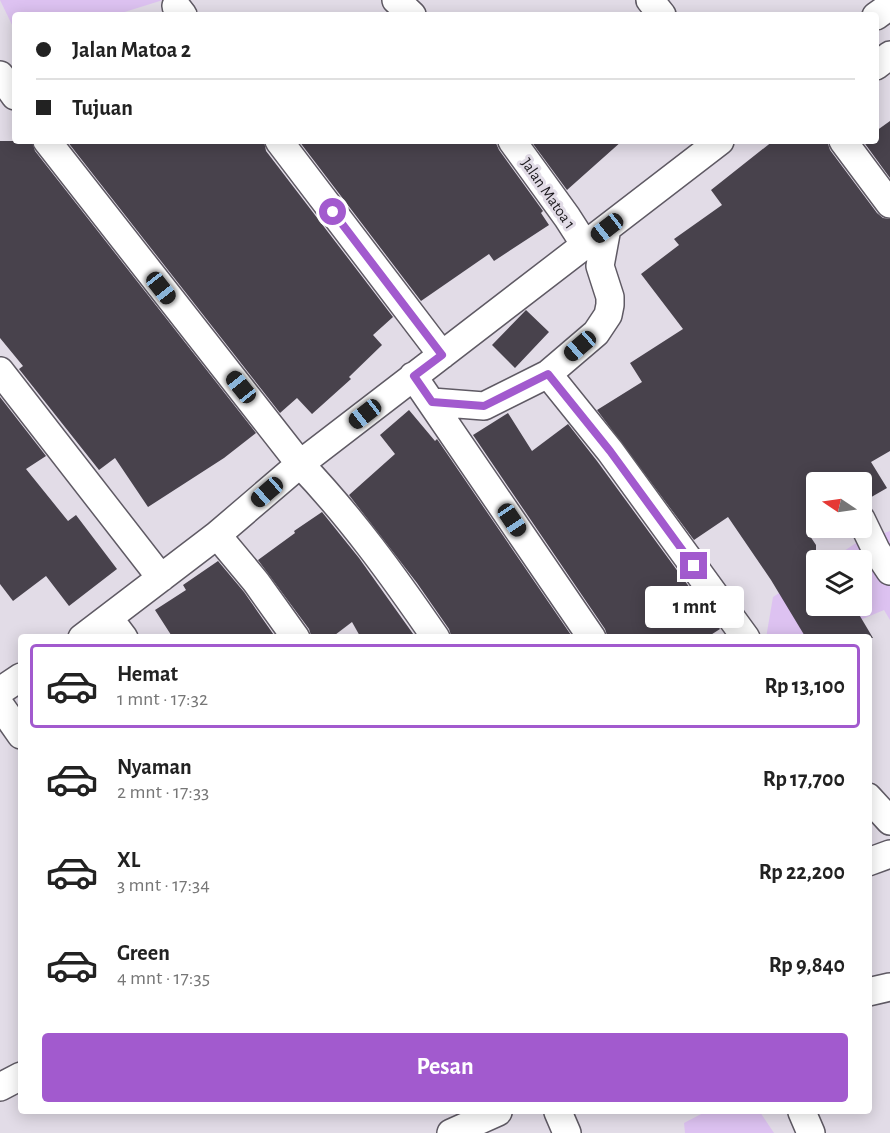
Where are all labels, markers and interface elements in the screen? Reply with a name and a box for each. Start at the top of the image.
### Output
text: Jalan Matoa 2 [72,39,191,61]
text: Tujuan [72,97,133,119]
street label: Jalan Matoa 1 [518,155,578,232]
route start [319,198,346,225]
car [587,210,627,246]
car [143,268,179,308]
car [561,327,599,365]
car [223,367,259,407]
car [345,396,385,432]
north arrow [806,472,872,538]
map controls [806,472,872,616]
car [248,473,286,511]
car [494,500,530,540]
button: layers [806,550,872,616]
route end [680,552,707,579]
callout: 1 mnt [644,587,744,629]
text: 1 mnt [673,597,716,617]
icon: car [45,659,99,713]
text: Hemat [117,663,178,685]
text: Rp 13,100 [764,675,845,697]
text: 1 mnt · 17:32 [117,689,208,709]
icon: car [45,752,99,806]
text: Nyaman [117,756,192,778]
text: Rp 17,700 [763,768,845,790]
text: 2 mnt · 17:33 [117,782,209,802]
icon: car [45,845,99,899]
text: XL [117,849,140,871]
text: Rp 22,200 [759,861,845,883]
text: 3 mnt · 17:34 [117,875,210,895]
icon: car [45,938,99,992]
text: Green [117,942,170,964]
text: Rp 9,840 [769,954,845,976]
text: 4 mnt · 17:35 [117,968,210,988]
button: Pesan [42,1033,848,1102]

